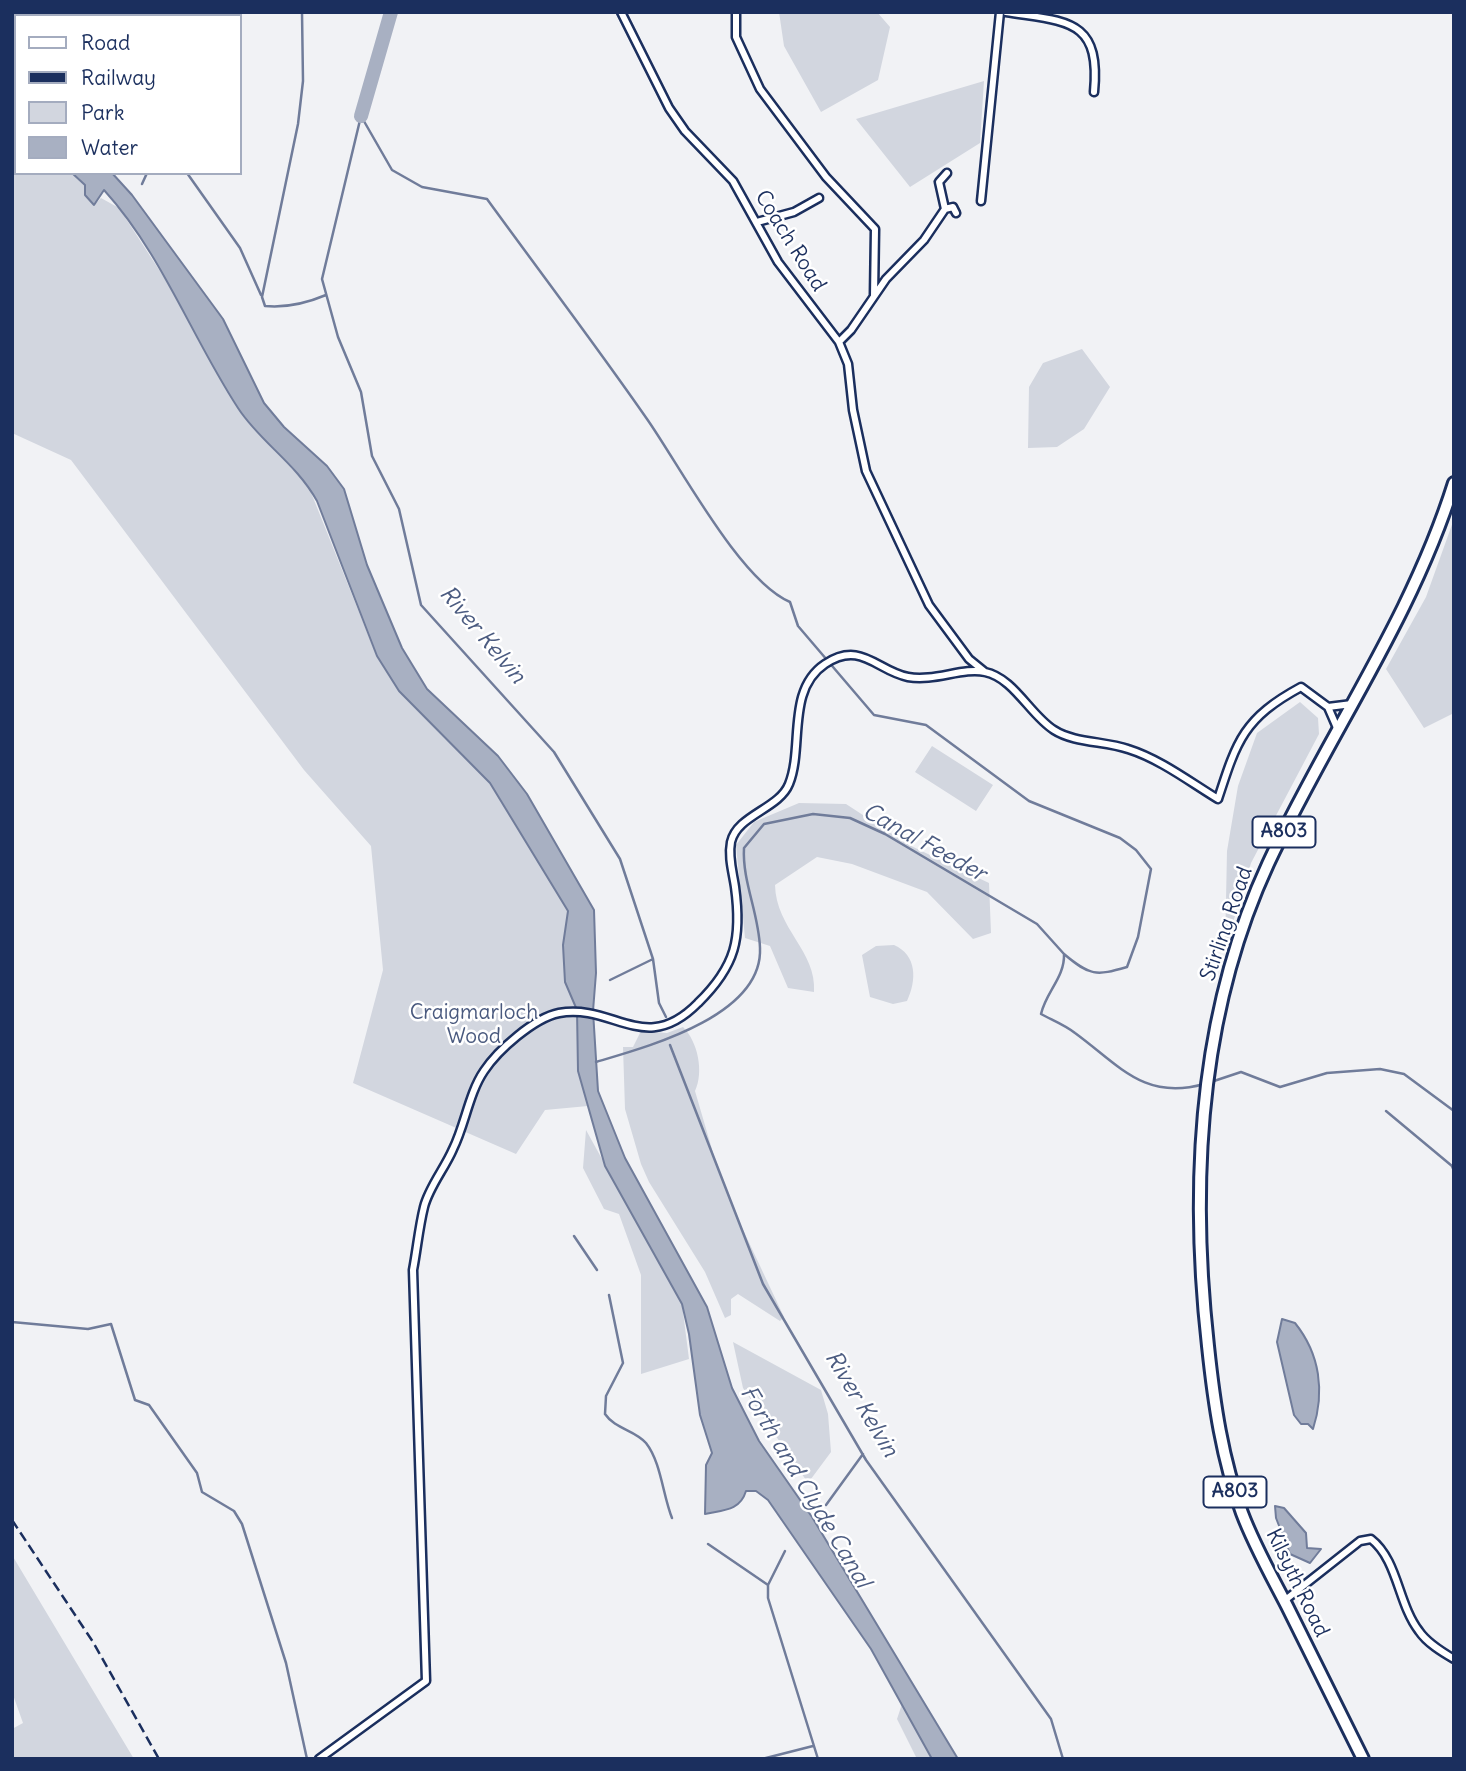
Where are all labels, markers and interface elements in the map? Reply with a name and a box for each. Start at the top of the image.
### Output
legend [14,14,242,175]
text: Road [81,29,130,56]
text: Railway [81,64,156,91]
text: Park [81,99,124,126]
text: Water [81,134,138,161]
street label: Coach Road [749,186,831,296]
water label: River Kelvin [433,581,531,689]
water label: Canal Feeder [857,798,991,888]
road number: A803 [1252,817,1316,848]
street label: Stirling Road [1196,864,1258,984]
park label: Craigmarloch Wood [410,1000,538,1050]
water label: River Kelvin [819,1346,903,1462]
water label: Forth and Clyde Canal [734,1381,876,1593]
road number: A803 [1204,1476,1266,1508]
street label: Kilsyth Road [1260,1525,1334,1641]

